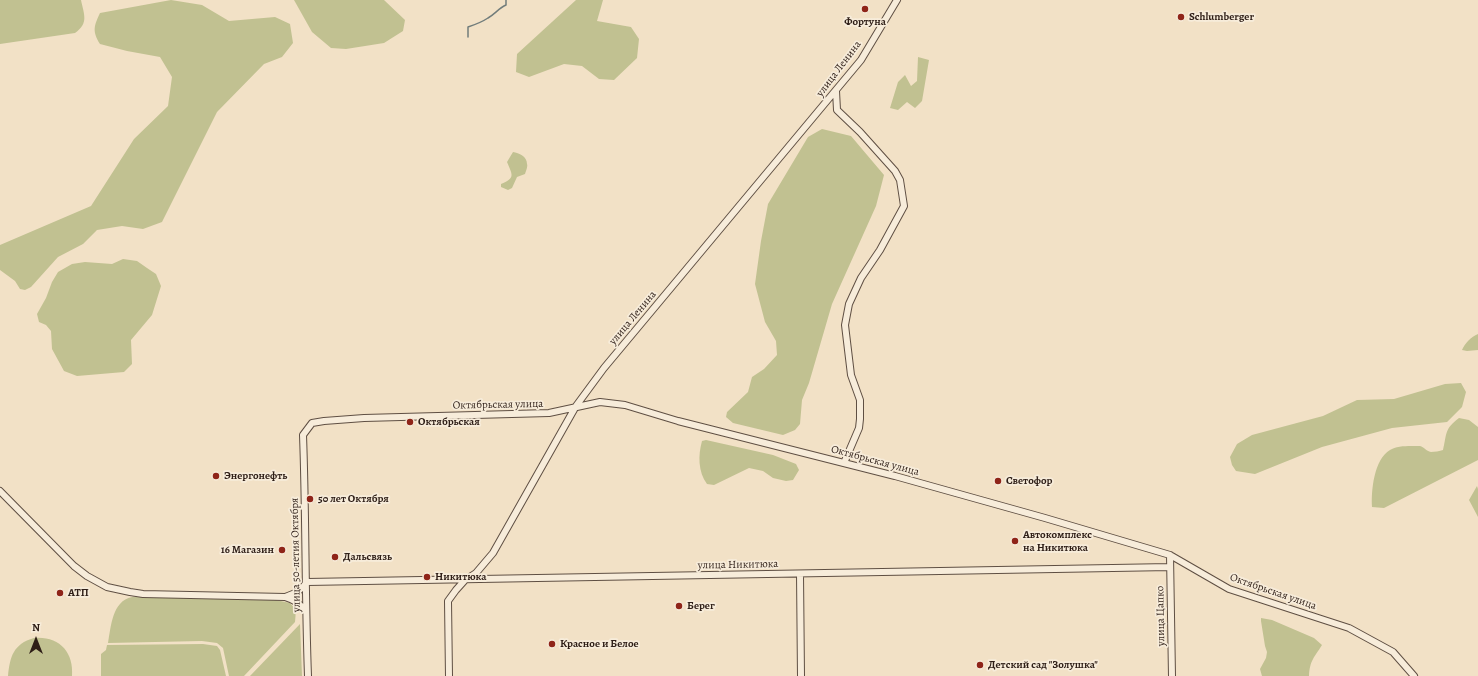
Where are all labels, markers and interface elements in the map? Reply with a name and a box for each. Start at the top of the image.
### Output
marker: Фортуна [860,4,870,14]
place label: Schlumberger [1189,10,1254,24]
marker: Schlumberger [1176,12,1186,22]
place label: Фортуна [844,15,886,29]
street label: улица Ленина [814,38,864,100]
street label: улица Ленина [607,288,659,348]
street label: Октябрьская улица [453,398,543,412]
place label: Октябрьская [418,415,480,429]
marker: Октябрьская [405,417,415,427]
street label: Октябрьская улица [829,443,921,479]
place label: Энергонефть [224,469,287,483]
marker: Энергонефть [211,471,221,481]
place label: Светофор [1006,474,1052,488]
marker: Светофор [993,476,1003,486]
place label: 50 лет Октября [318,492,389,506]
marker: 50 лет Октября [305,494,315,504]
street label: улица 50-летия Октября [288,498,304,612]
place label: Автокомплекс на Никитюка [1023,528,1092,554]
marker: Автокомплекс на Никитюка [1010,536,1020,546]
place label: 16 Магазин [221,543,274,557]
marker: 16 Магазин [277,545,287,555]
place label: Дальсвязь [343,550,392,564]
marker: Дальсвязь [330,552,340,562]
street label: улица Никитюка [698,558,778,572]
place label: Никитюка [435,570,486,584]
street label: Октябрьская улица [1228,571,1318,613]
marker: Никитюка [422,572,432,582]
place label: АТП [68,586,89,600]
street label: улица Цапко [1154,586,1168,646]
marker: АТП [55,588,65,598]
place label: Берег [687,599,715,613]
marker: Берег [674,601,684,611]
north arrow [16,620,56,660]
text: N [32,620,40,635]
place label: Красное и Белое [560,637,639,651]
marker: Красное и Белое [547,639,557,649]
place label: Детский сад "Золушка" [988,658,1098,672]
marker: Детский сад "Золушка" [975,660,985,670]

